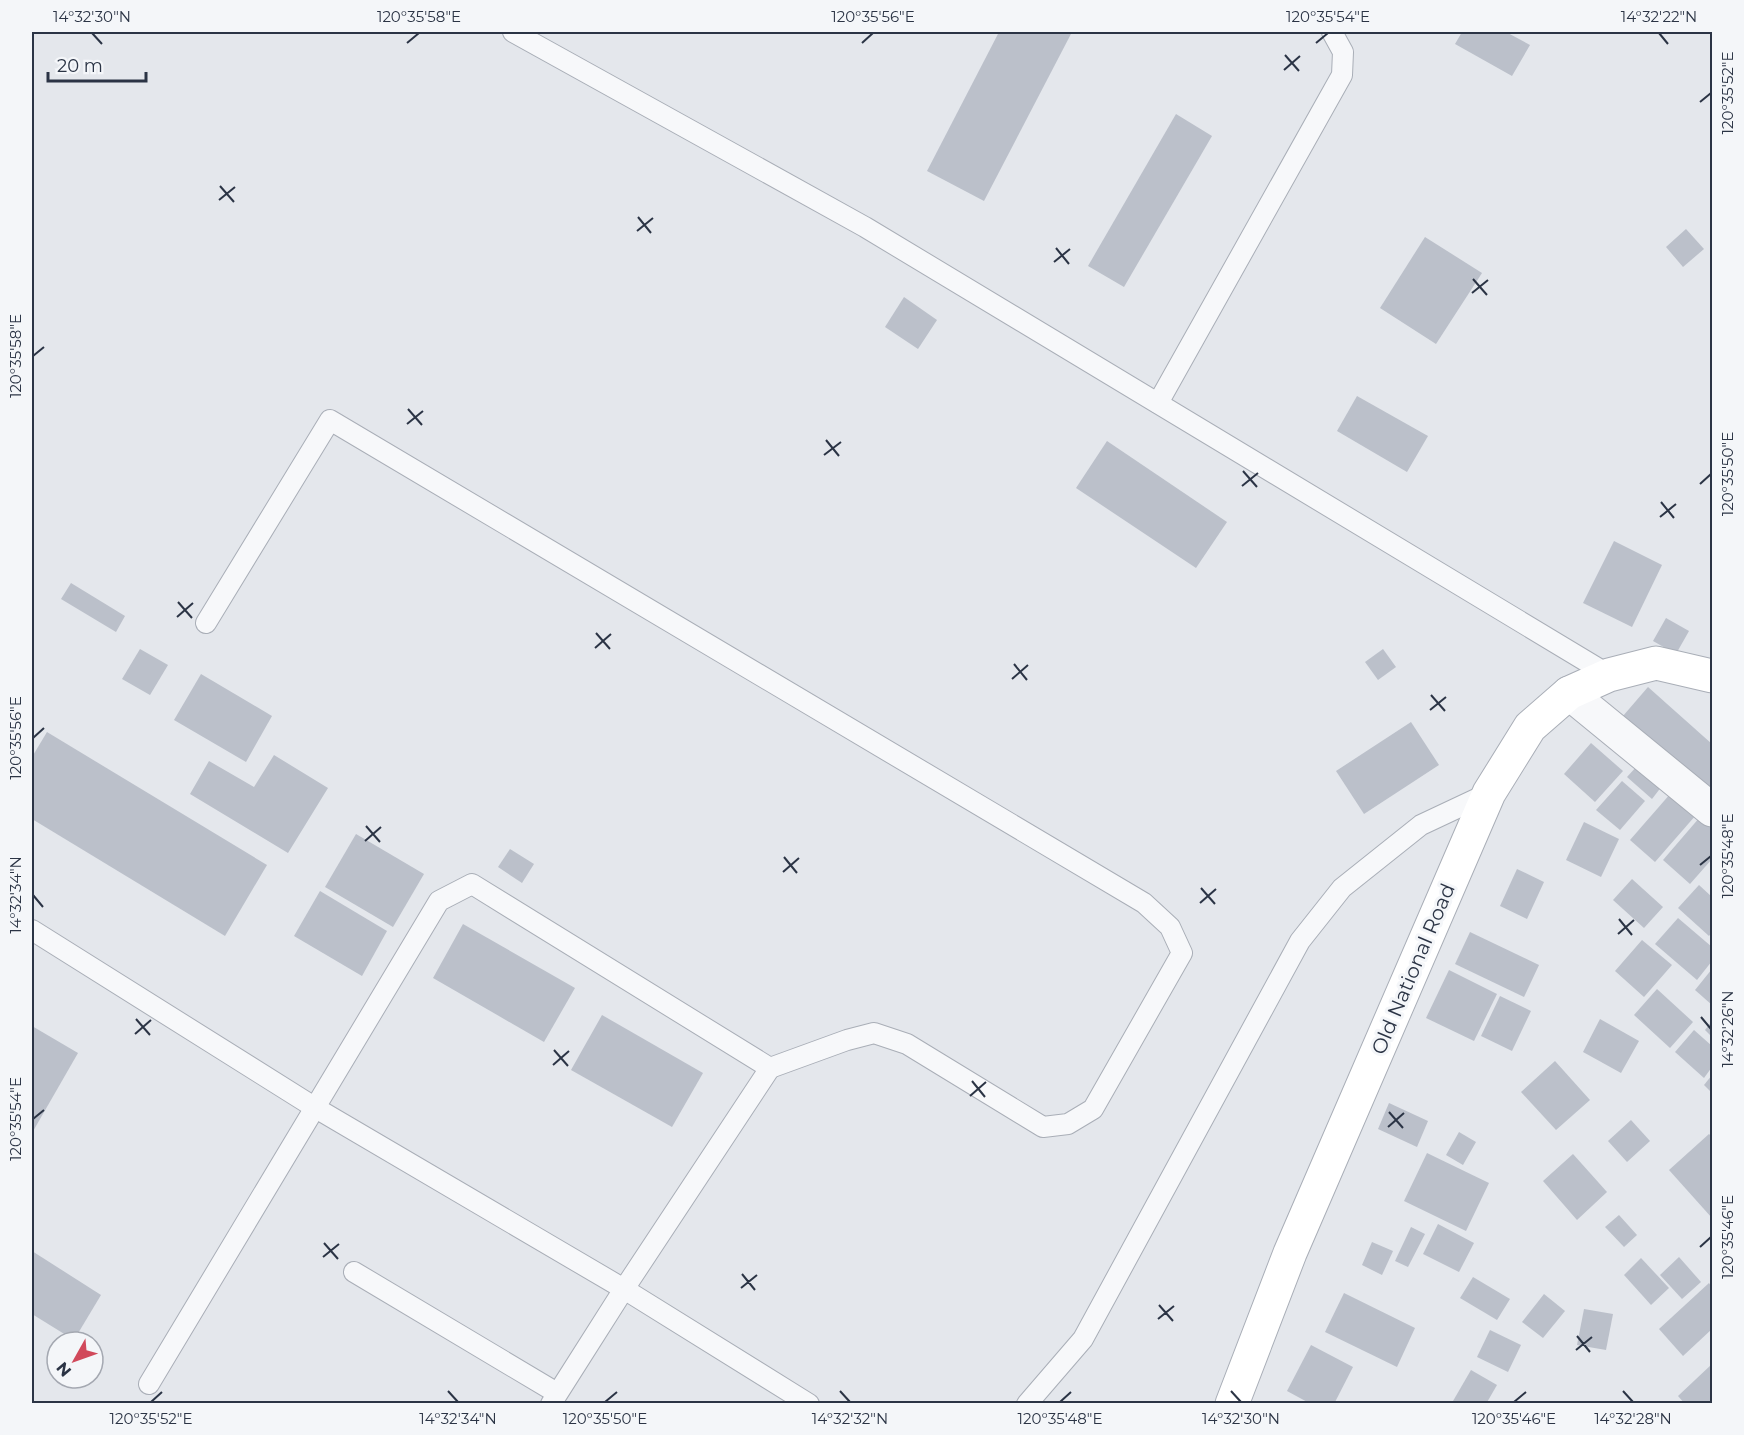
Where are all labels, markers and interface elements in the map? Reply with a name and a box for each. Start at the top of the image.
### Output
text: 14°32'30"N [53,7,131,26]
text: 120°35'58"E [377,7,461,26]
text: 120°35'56"E [831,7,915,26]
text: 120°35'54"E [1286,7,1370,26]
text: 14°32'22"N [1621,7,1697,26]
scale bar [48,45,146,83]
text: 120°35'52"E [1718,52,1737,134]
text: 20 m [57,55,103,77]
text: 120°35'58"E [6,314,25,398]
text: 120°35'50"E [1718,432,1737,516]
text: 120°35'56"E [6,696,25,780]
text: 120°35'48"E [1718,814,1737,898]
text: 14°32'34"N [6,856,25,934]
street label: Old National Road [1366,880,1460,1058]
text: 14°32'26"N [1718,990,1737,1068]
text: 120°35'54"E [6,1077,25,1161]
text: 120°35'46"E [1718,1195,1737,1279]
north arrow [45,1330,105,1390]
text: N [52,1358,75,1380]
text: 120°35'52"E [110,1409,192,1428]
text: 14°32'34"N [419,1409,497,1428]
text: 120°35'50"E [563,1409,647,1428]
text: 14°32'32"N [812,1409,888,1428]
text: 120°35'48"E [1018,1409,1102,1428]
text: 14°32'30"N [1202,1409,1280,1428]
text: 120°35'46"E [1472,1409,1556,1428]
text: 14°32'28"N [1594,1409,1672,1428]

